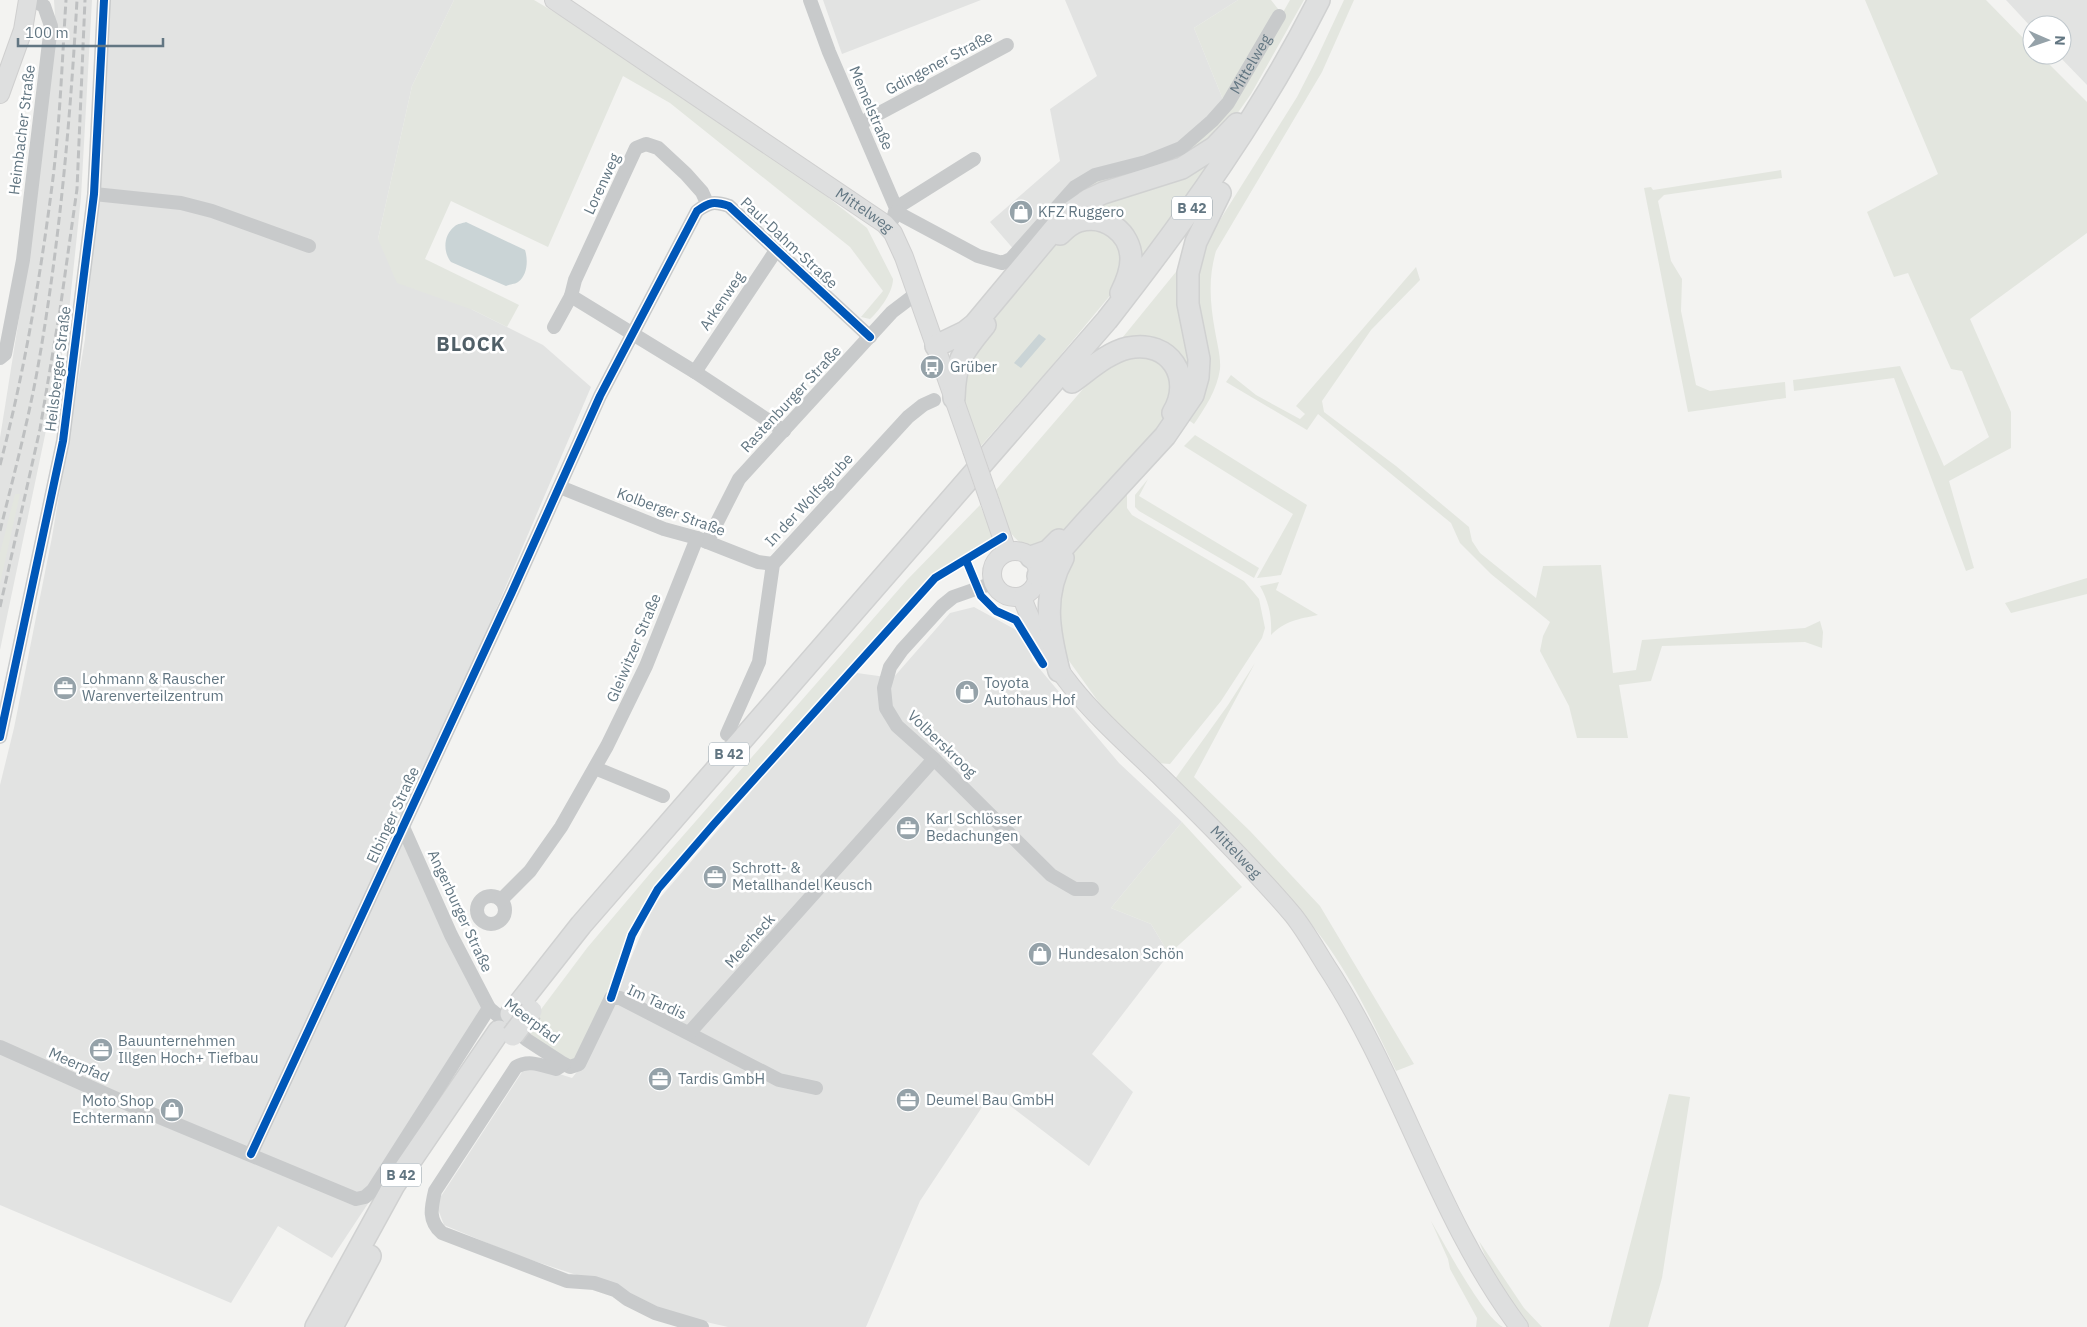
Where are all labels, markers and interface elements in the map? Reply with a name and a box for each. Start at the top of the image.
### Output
scale bar [18,15,162,47]
north arrow [2022,15,2072,65]
text: 100 m [25,23,69,42]
street label: Gdingener Straße [882,26,996,99]
street label: Mittelweg [1225,31,1275,97]
text: N [2051,35,2069,46]
street label: Memelstraße [845,63,898,153]
street label: Heimbacher Straße [4,64,39,196]
street label: Lorenweg [579,150,624,217]
street label: Mittelweg [832,183,898,236]
street label: Paul-Dahm-Straße [737,193,842,293]
road number: B 42 [1172,197,1212,220]
shop icon: KFZ Ruggero [1008,199,1034,225]
place label: KFZ Ruggero [1038,202,1124,221]
street label: Arkenweg [695,268,748,334]
street label: Heilsberger Straße [40,305,75,433]
district label: BLOCK [436,330,506,357]
street label: Rastenburger Straße [736,341,845,456]
bus stop icon: Grüber [919,354,945,380]
place label: Grüber [950,357,997,376]
street label: In der Wolfsgrube [761,449,857,550]
street label: Kolberger Straße [614,483,728,540]
street label: Gleiwitzer Straße [602,591,665,705]
place label: Lohmann & Rauscher Warenverteilzentrum [82,669,226,705]
place label: Toyota Autohaus Hof [984,673,1076,709]
office icon: Lohmann & Rauscher Warenverteilzentrum [52,675,78,701]
shop icon: Toyota Autohaus Hof [954,679,980,705]
street label: Volberskroog [904,706,981,781]
road number: B 42 [709,742,749,766]
street label: Elbinger Straße [362,764,423,866]
place label: Karl Schlösser Bedachungen [926,809,1022,845]
office icon: Karl Schlösser Bedachungen [895,815,921,841]
street label: Mittelweg [1206,821,1266,882]
street label: Angerburger Straße [424,847,497,975]
place label: Schrott- & Metallhandel Keusch [732,858,873,894]
office icon: Schrott- & Metallhandel Keusch [702,864,728,890]
street label: Meerheck [720,910,779,972]
shop icon: Hundesalon Schön [1027,941,1053,967]
place label: Hundesalon Schön [1058,944,1184,963]
street label: Im Tardis [624,980,690,1024]
street label: Meerpfad [501,994,564,1048]
place label: Bauunternehmen Illgen Hoch+ Tiefbau [118,1031,258,1067]
office icon: Bauunternehmen Illgen Hoch+ Tiefbau [88,1037,114,1063]
street label: Meerpfad [46,1043,112,1086]
office icon: Tardis GmbH [647,1066,673,1092]
place label: Tardis GmbH [678,1069,765,1088]
office icon: Deumel Bau GmbH [895,1087,921,1113]
place label: Deumel Bau GmbH [926,1090,1054,1109]
place label: Moto Shop Echtermann [72,1091,154,1127]
shop icon: Moto Shop Echtermann [159,1097,185,1123]
road number: B 42 [381,1164,421,1186]

